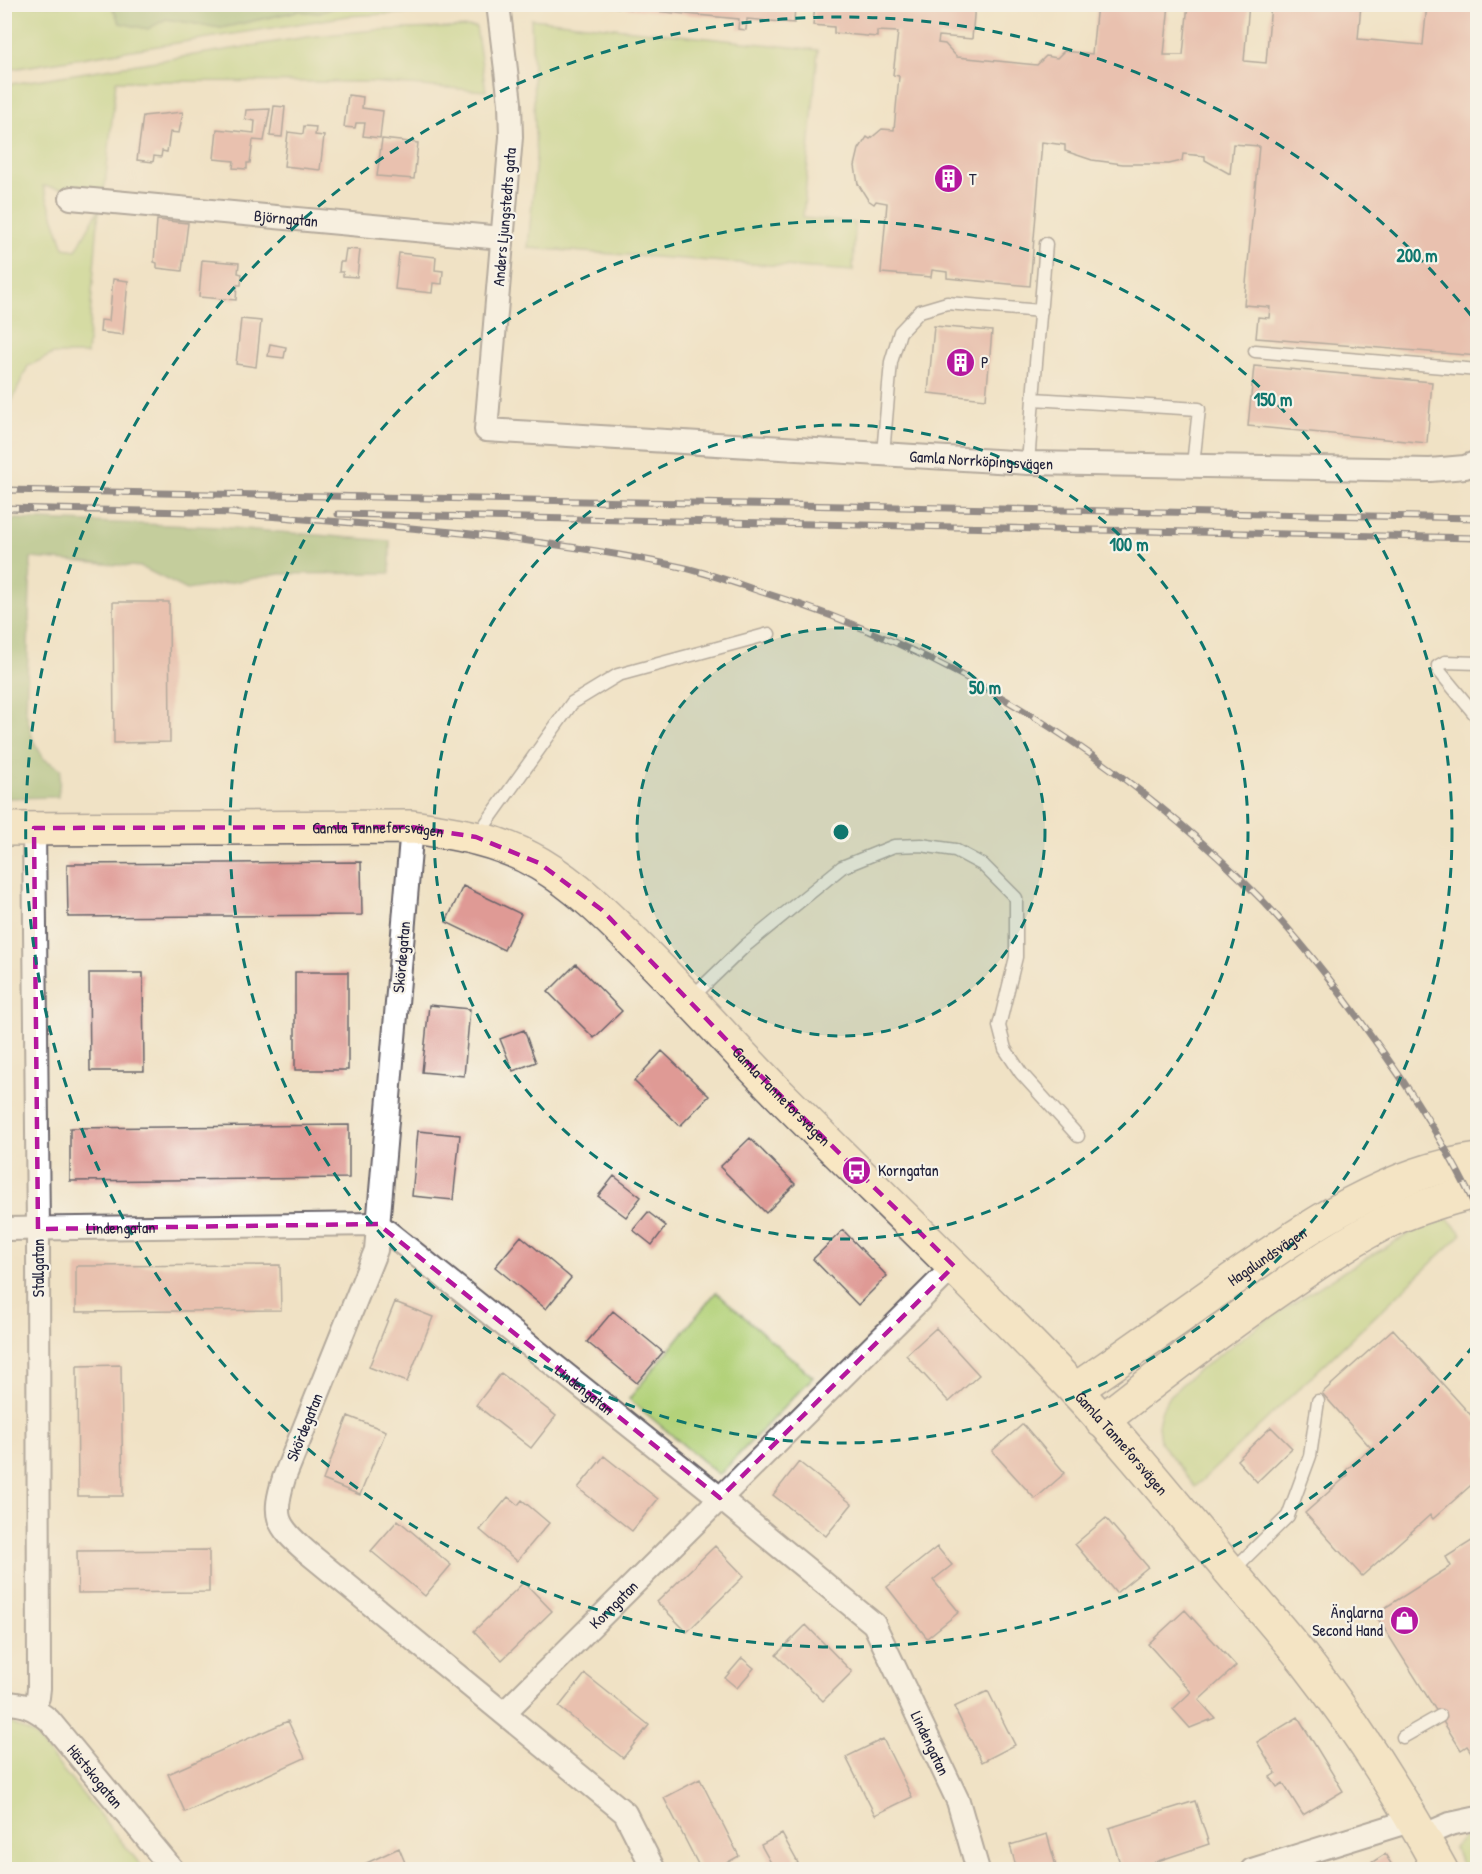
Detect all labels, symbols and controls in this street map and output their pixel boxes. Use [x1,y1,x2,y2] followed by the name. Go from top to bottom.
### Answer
[487,147,521,287] street label: Anders Ljungstedts gata
[932,163,964,195] building icon: T
[969,168,977,190] place label: T
[253,204,319,232] street label: Björngatan
[1397,243,1437,268] text: 200 m
[944,346,976,378] building icon: P
[981,351,989,373] place label: P
[1254,387,1292,412] text: 150 m
[909,445,1053,474] street label: Gamla Norrköpingsvägen
[1109,532,1149,557] text: 100 m
[969,675,1001,700] text: 50 m
[312,816,445,842] street label: Gamla Tanneforsvägen
[831,822,851,842] centre of rings
[387,920,415,994] street label: Skördegatan
[728,1041,836,1151] street label: Gamla Tanneforsvägen
[841,1154,873,1186] bus stop icon: Korngatan
[878,1159,939,1181] place label: Korngatan
[86,1216,156,1239] street label: Lindengatan
[1223,1222,1311,1291] street label: Hagalundsvägen
[27,1239,49,1297] street label: Stallgatan
[551,1359,619,1420] street label: Lindengatan
[1070,1386,1173,1500] street label: Gamla Tanneforsvägen
[280,1390,328,1464] street label: Skördegatan
[584,1575,643,1634] street label: Korngatan
[1312,1601,1383,1641] place label: Änglarna Second Hand
[1388,1605,1420,1637] shop icon: Änglarna Second Hand
[906,1707,955,1779] street label: Lindengatan
[62,1739,128,1813] street label: Hästskogatan

